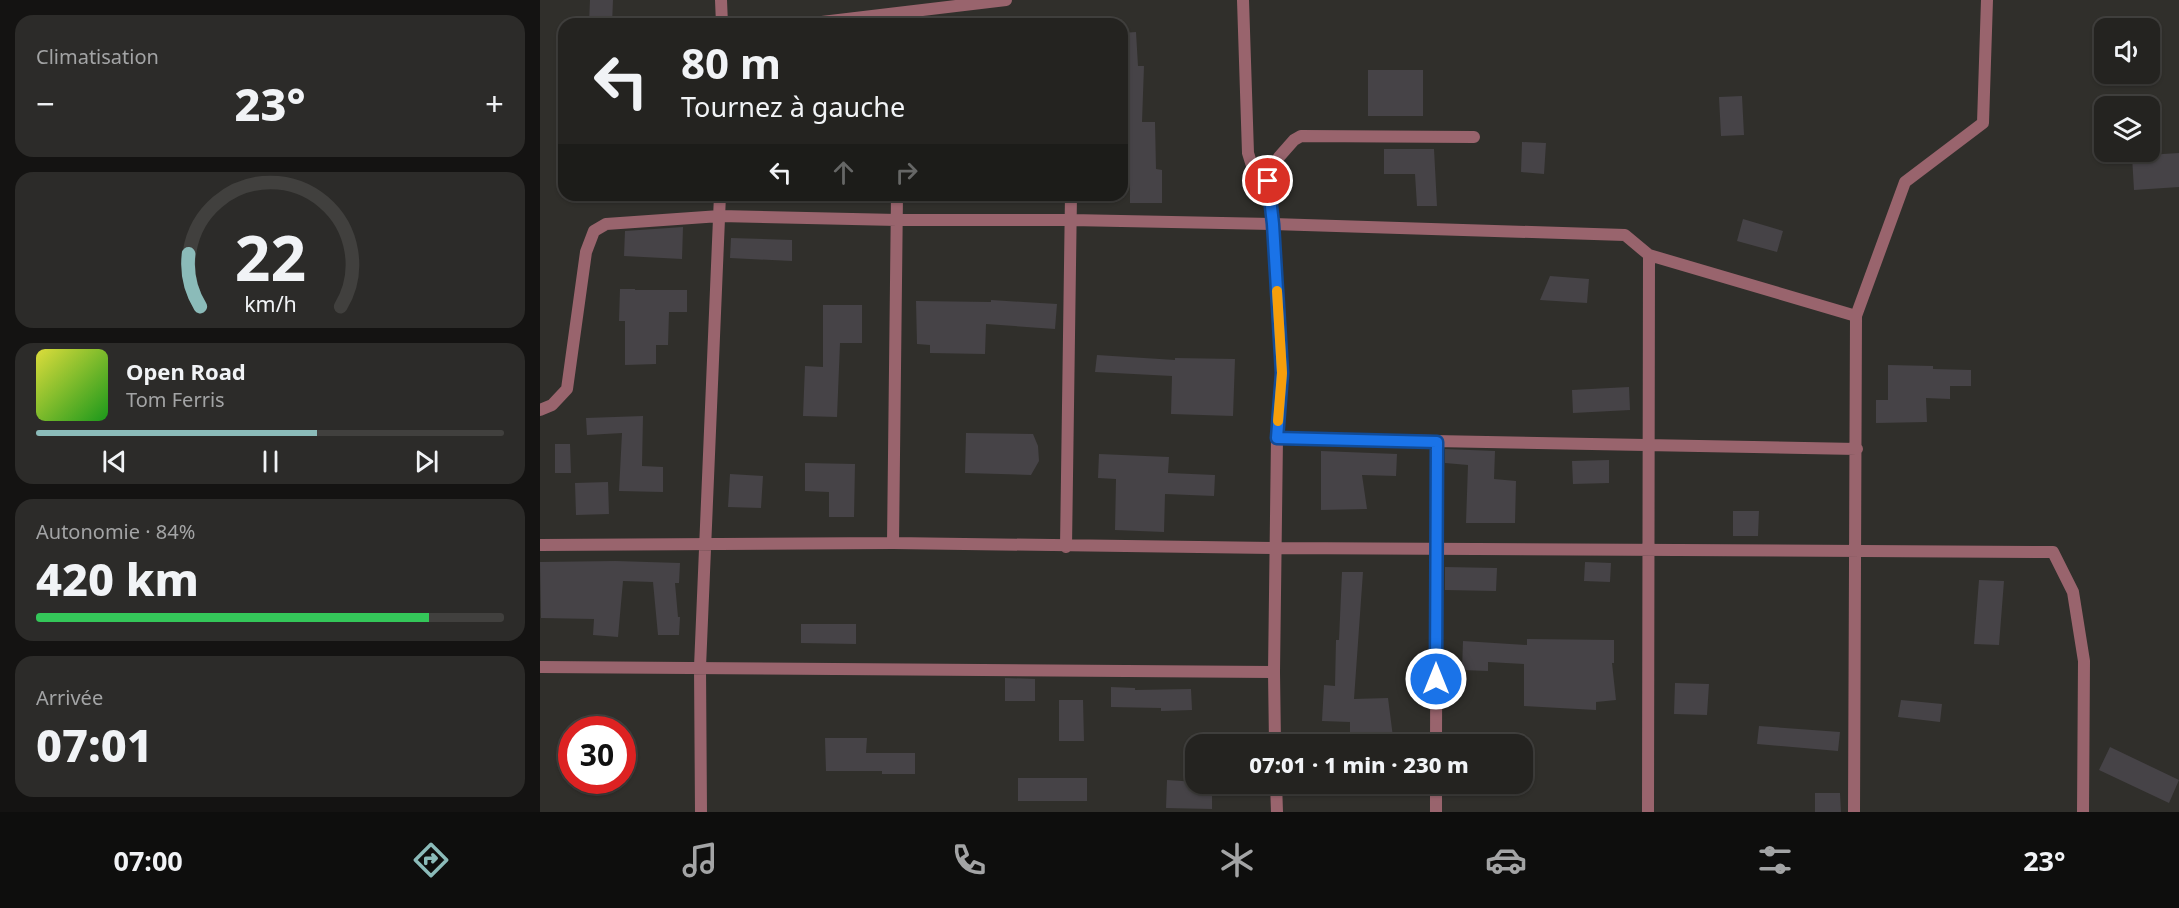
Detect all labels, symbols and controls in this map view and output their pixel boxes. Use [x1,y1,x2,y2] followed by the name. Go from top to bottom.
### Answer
[2094,18,2160,162] map controls
[2094,18,2160,84] button: sound
[681,34,781,91] text: 80 m
[582,42,660,120] icon: left
[36,43,159,70] text: Climatisation
[234,73,306,134] text: 23°
[36,81,55,126] text: −
[485,81,504,126] text: +
[681,88,905,125] text: Tournez à gauche
[2094,96,2160,162] button: layers
[1242,155,1293,206] pin
[764,156,797,189] icon: left
[827,156,860,189] icon: ahead
[890,156,923,189] icon: right
[1251,164,1284,197] icon: arrive
[234,214,306,299] text: 22
[244,289,296,318] text: km/h
[126,356,246,386] text: Open Road
[126,386,225,413] text: Tom Ferris
[98,445,131,478] icon: previous
[254,445,287,478] icon: pause
[410,445,443,478] icon: next
[36,518,195,545] text: Autonomie · 84%
[36,548,199,609] text: 420 km
[1404,647,1468,711] position arrow
[36,684,103,711] text: Arrivée
[36,714,153,775] text: 07:01
[558,716,636,794] speed limit sign: 30
[1249,749,1469,779] text: 07:01 · 1 min · 230 m
[410,839,452,881] icon: directions
[679,839,721,881] icon: music
[948,839,990,881] icon: phone
[1216,839,1258,881] icon: climate
[1485,839,1527,881] icon: car
[1754,839,1796,881] icon: filters
[113,842,183,879] text: 07:00
[2023,842,2066,879] text: 23°

